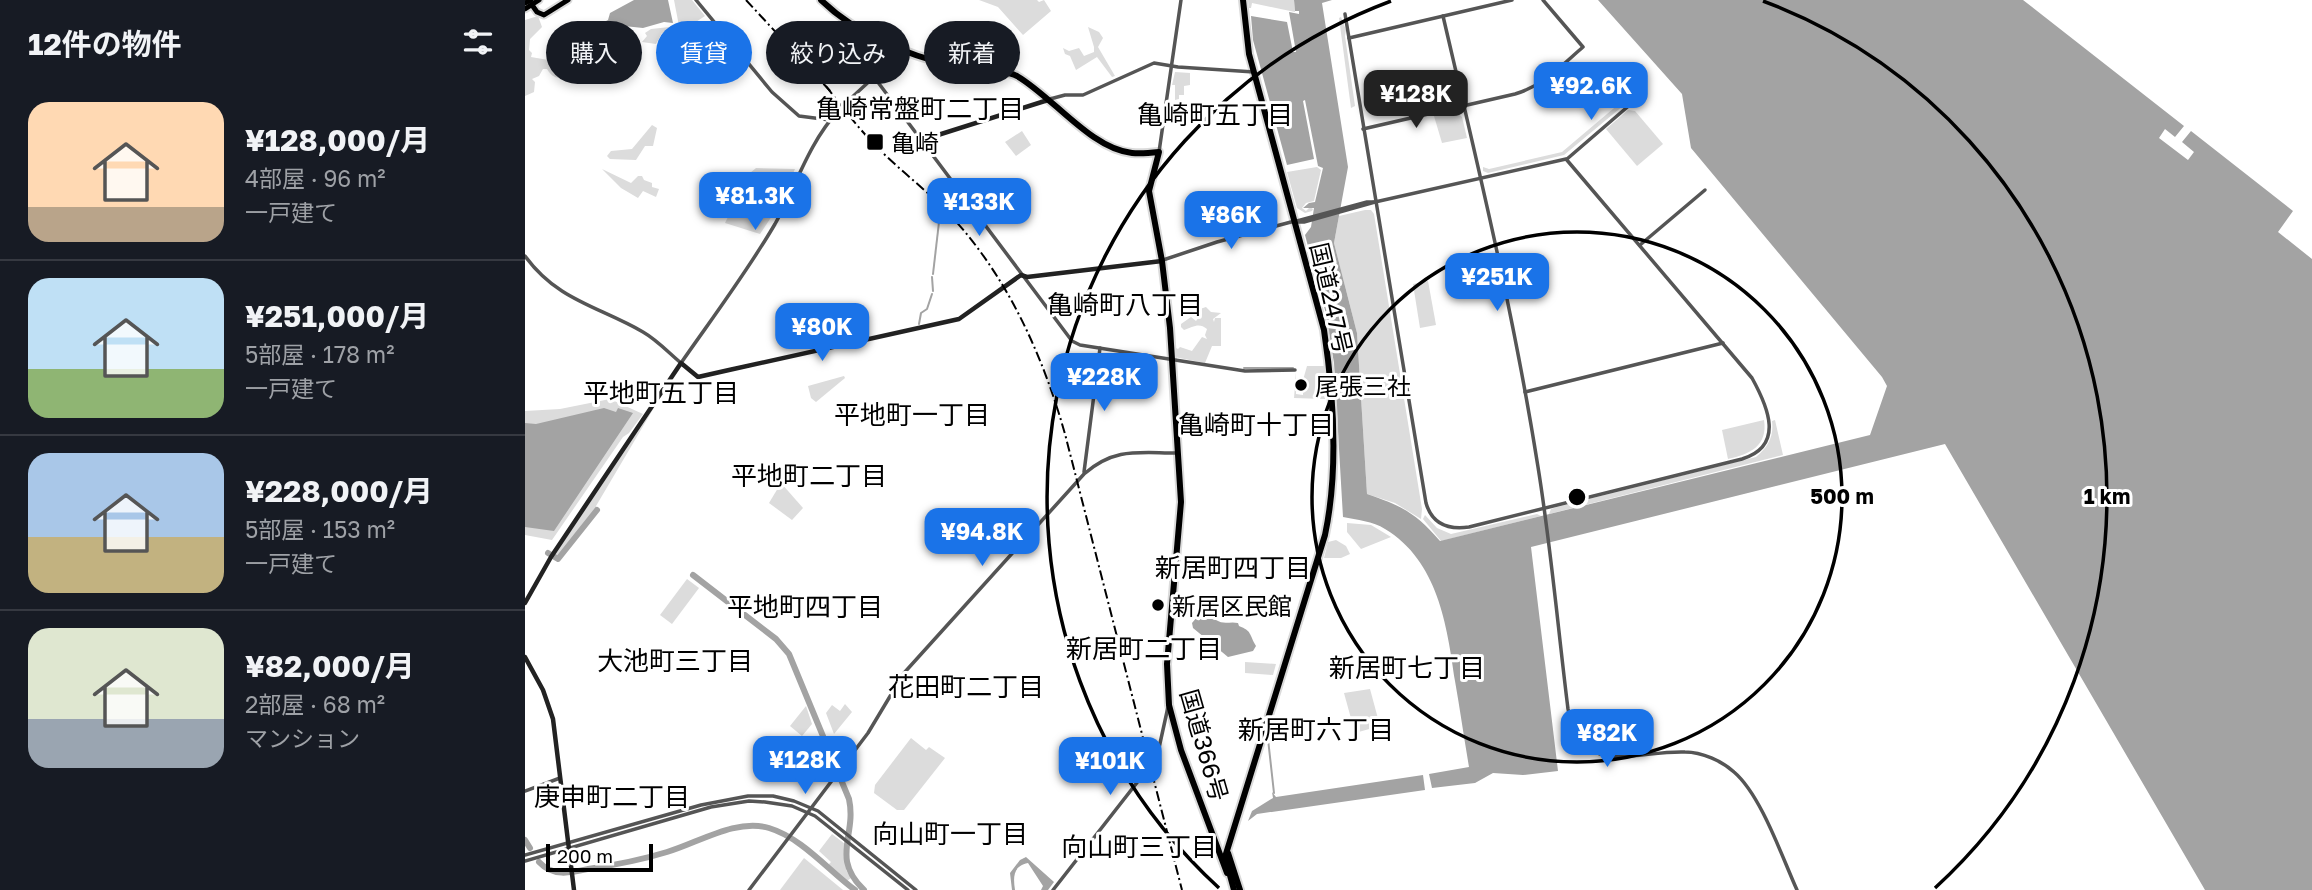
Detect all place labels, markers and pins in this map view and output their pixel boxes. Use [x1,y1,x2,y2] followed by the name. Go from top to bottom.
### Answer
[1534,62,1648,122] pin: ¥92.6K
[1367,71,1465,130] pin: ¥128K
[891,128,939,157] place label: 亀崎
[865,132,885,152] marker: 亀崎
[698,173,812,232] pin: ¥81.3K
[930,178,1028,238] pin: ¥133K
[1190,191,1272,251] pin: ¥86K
[1448,254,1546,313] pin: ¥251K
[781,304,863,363] pin: ¥80K
[1055,354,1153,413] pin: ¥228K
[1315,371,1411,400] place label: 尾張三社
[1293,377,1309,393] marker: 尾張三社
[1565,485,1589,509] centre of rings
[925,508,1039,568] pin: ¥94.8K
[1172,591,1292,620] place label: 新居区民館
[1150,597,1166,613] marker: 新居区民館
[1566,710,1648,769] pin: ¥82K
[756,736,854,796] pin: ¥128K
[1061,738,1159,797] pin: ¥101K

